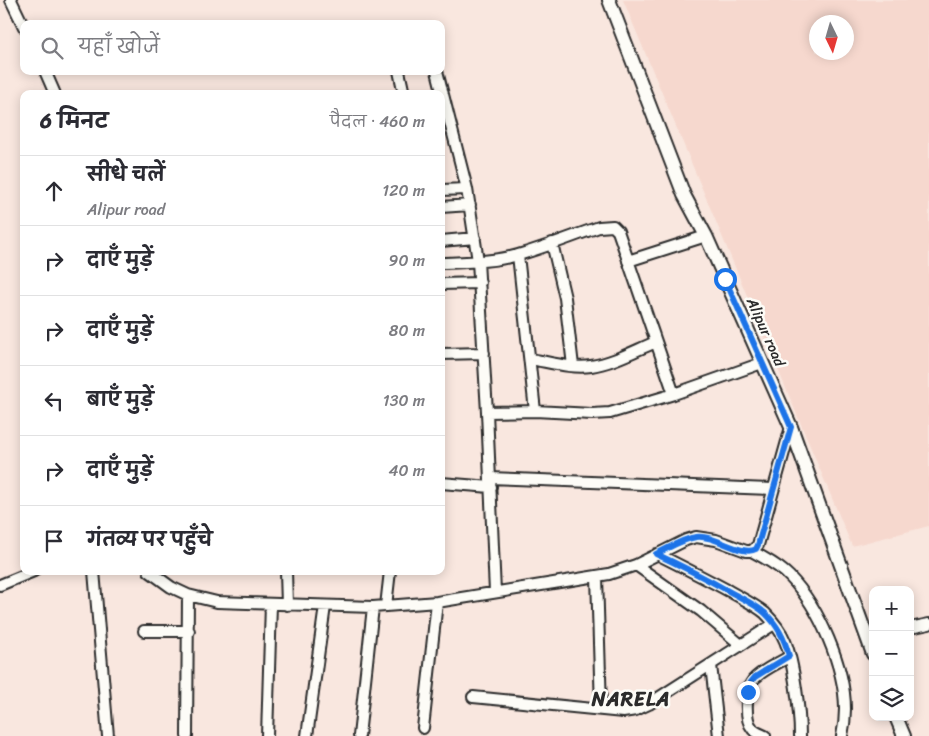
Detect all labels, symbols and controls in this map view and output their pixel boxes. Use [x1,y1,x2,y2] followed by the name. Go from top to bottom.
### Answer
[809,15,854,60] north arrow
[20,20,445,75] search box
[78,30,160,63] text: यहाँ खोजें
[38,34,66,62] icon: search
[40,102,108,140] text: 6 मिनट
[330,107,425,136] text: पैदल · 460 m
[87,158,165,191] text: सीधे चलें
[382,176,425,205] text: 120 m
[40,177,68,205] icon: ahead
[87,195,165,224] text: Alipur road
[87,243,153,276] text: दाएँ मुड़ें
[389,246,425,275] text: 90 m
[40,247,68,275] icon: right
[714,268,737,291] route start
[739,292,793,372] street label: Alipur road
[87,313,153,346] text: दाएँ मुड़ें
[389,316,425,345] text: 80 m
[40,317,68,345] icon: right
[87,383,154,416] text: बाएँ मुड़ें
[383,386,425,415] text: 130 m
[40,387,68,415] icon: left
[87,453,153,486] text: दाएँ मुड़ें
[388,456,425,485] text: 40 m
[40,457,68,485] icon: right
[87,523,212,556] text: गंतव्य पर पहुँचे
[40,527,68,555] icon: arrive
[869,586,914,721] map controls
[869,586,914,631] button: +
[869,631,914,676] button: −
[869,676,914,721] button: layers
[737,681,760,704] route end
[591,682,670,717] district label: NARELA

